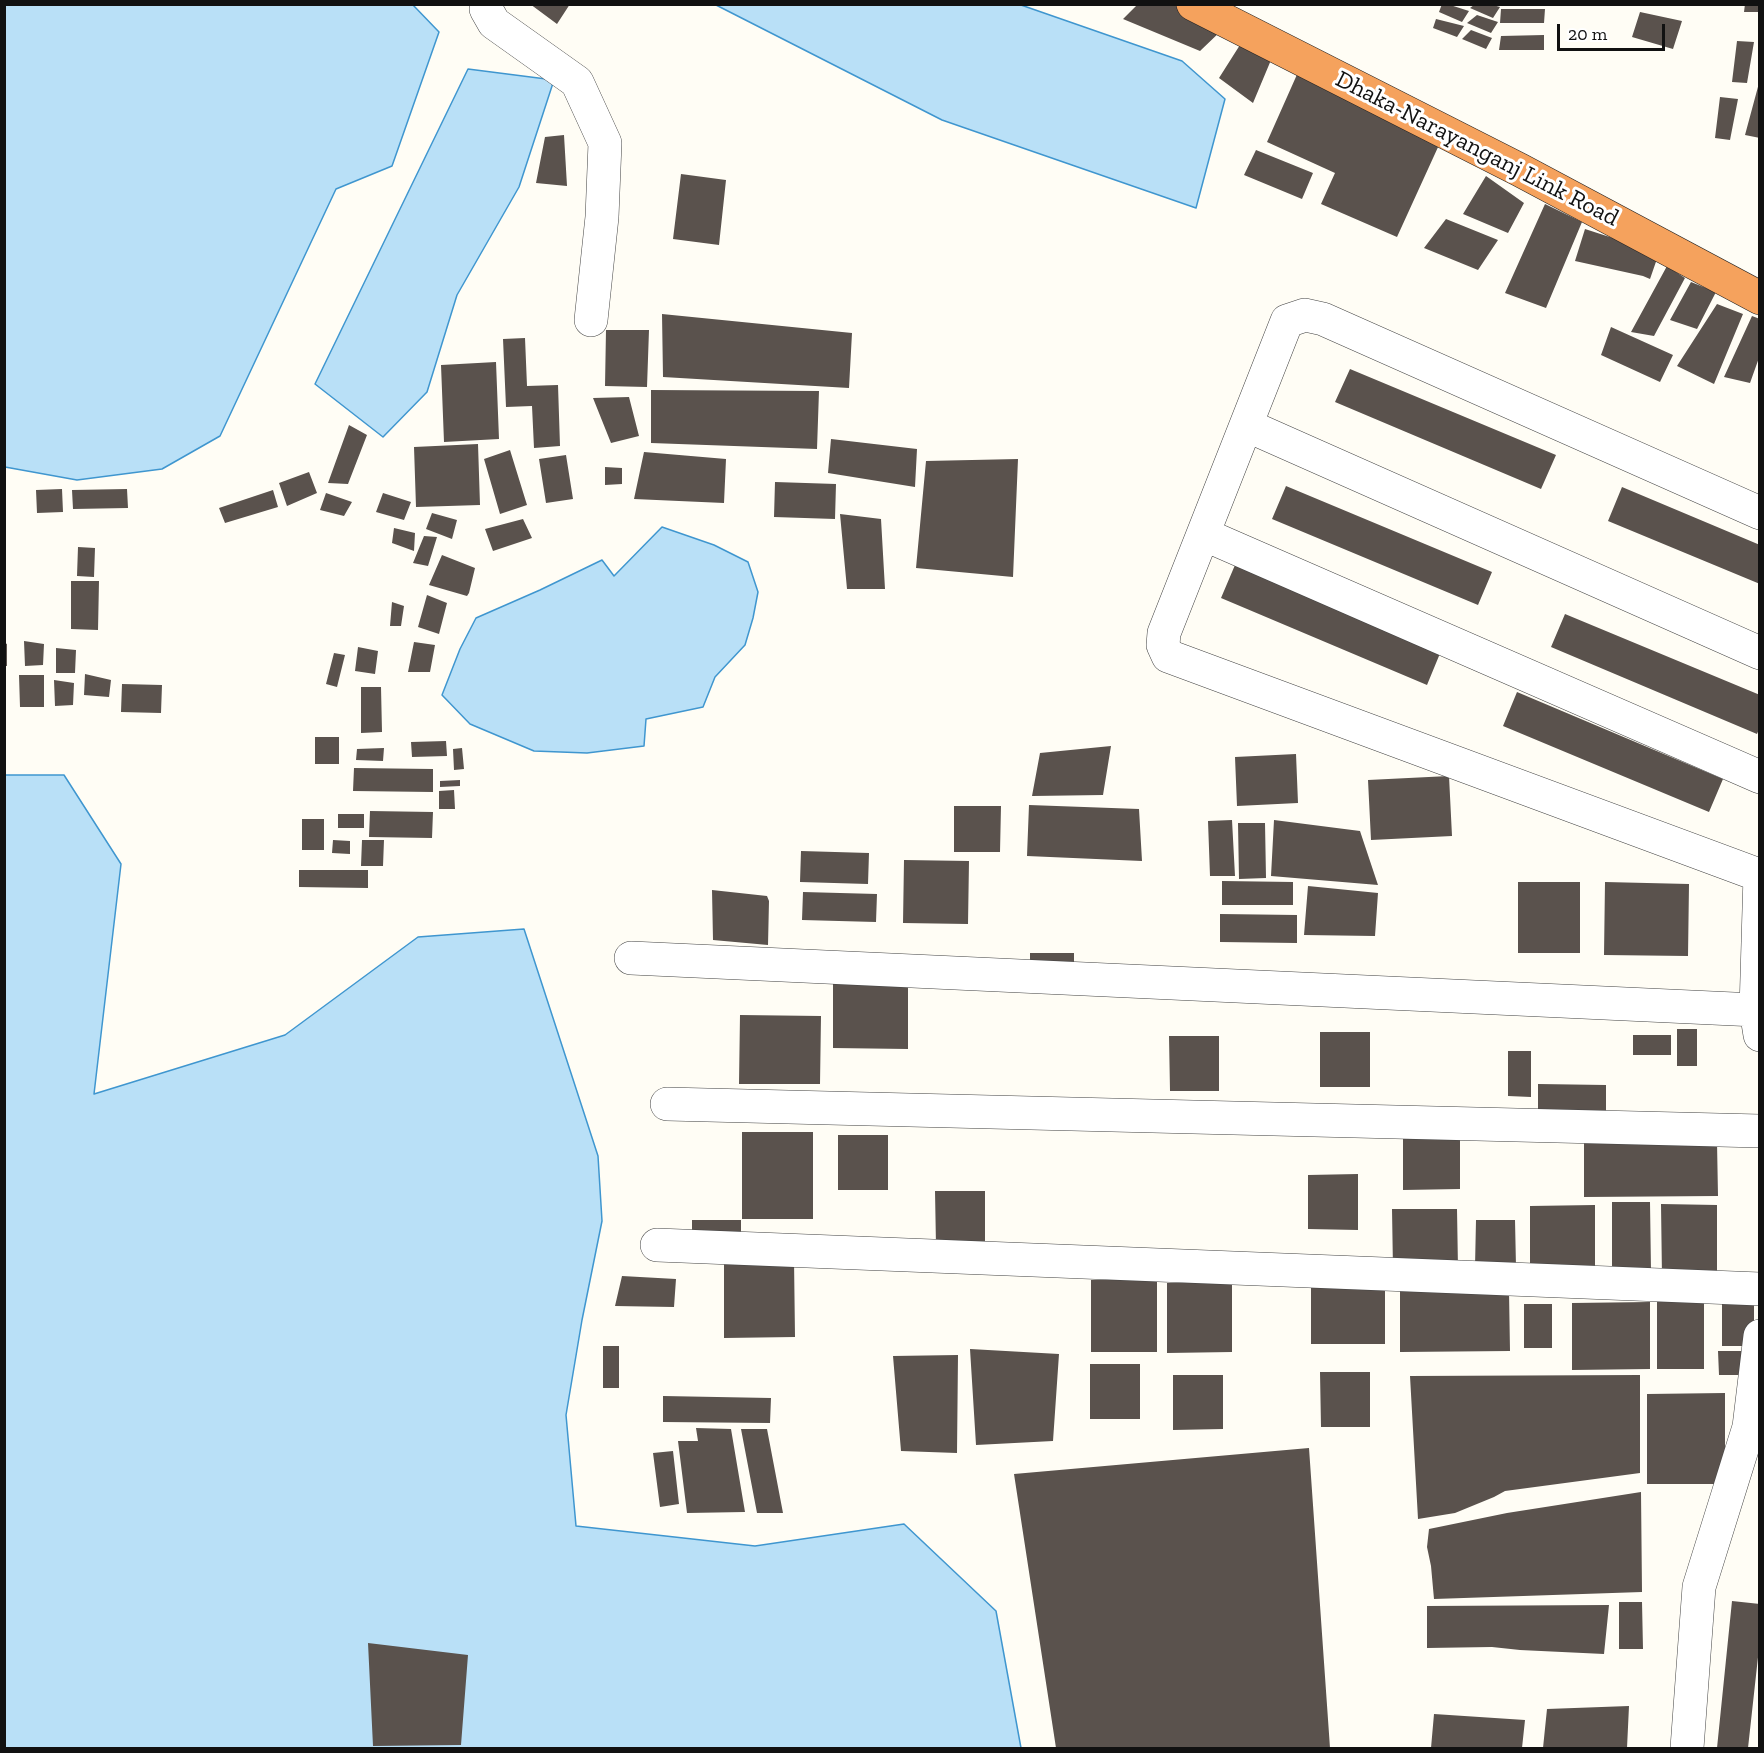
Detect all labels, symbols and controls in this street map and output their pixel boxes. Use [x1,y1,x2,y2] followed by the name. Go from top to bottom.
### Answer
[1560,12,1668,50] scale bar
[1568,23,1607,45] text: 20 m
[1331,65,1623,233] street label: Dhaka-Narayanganj Link Road

